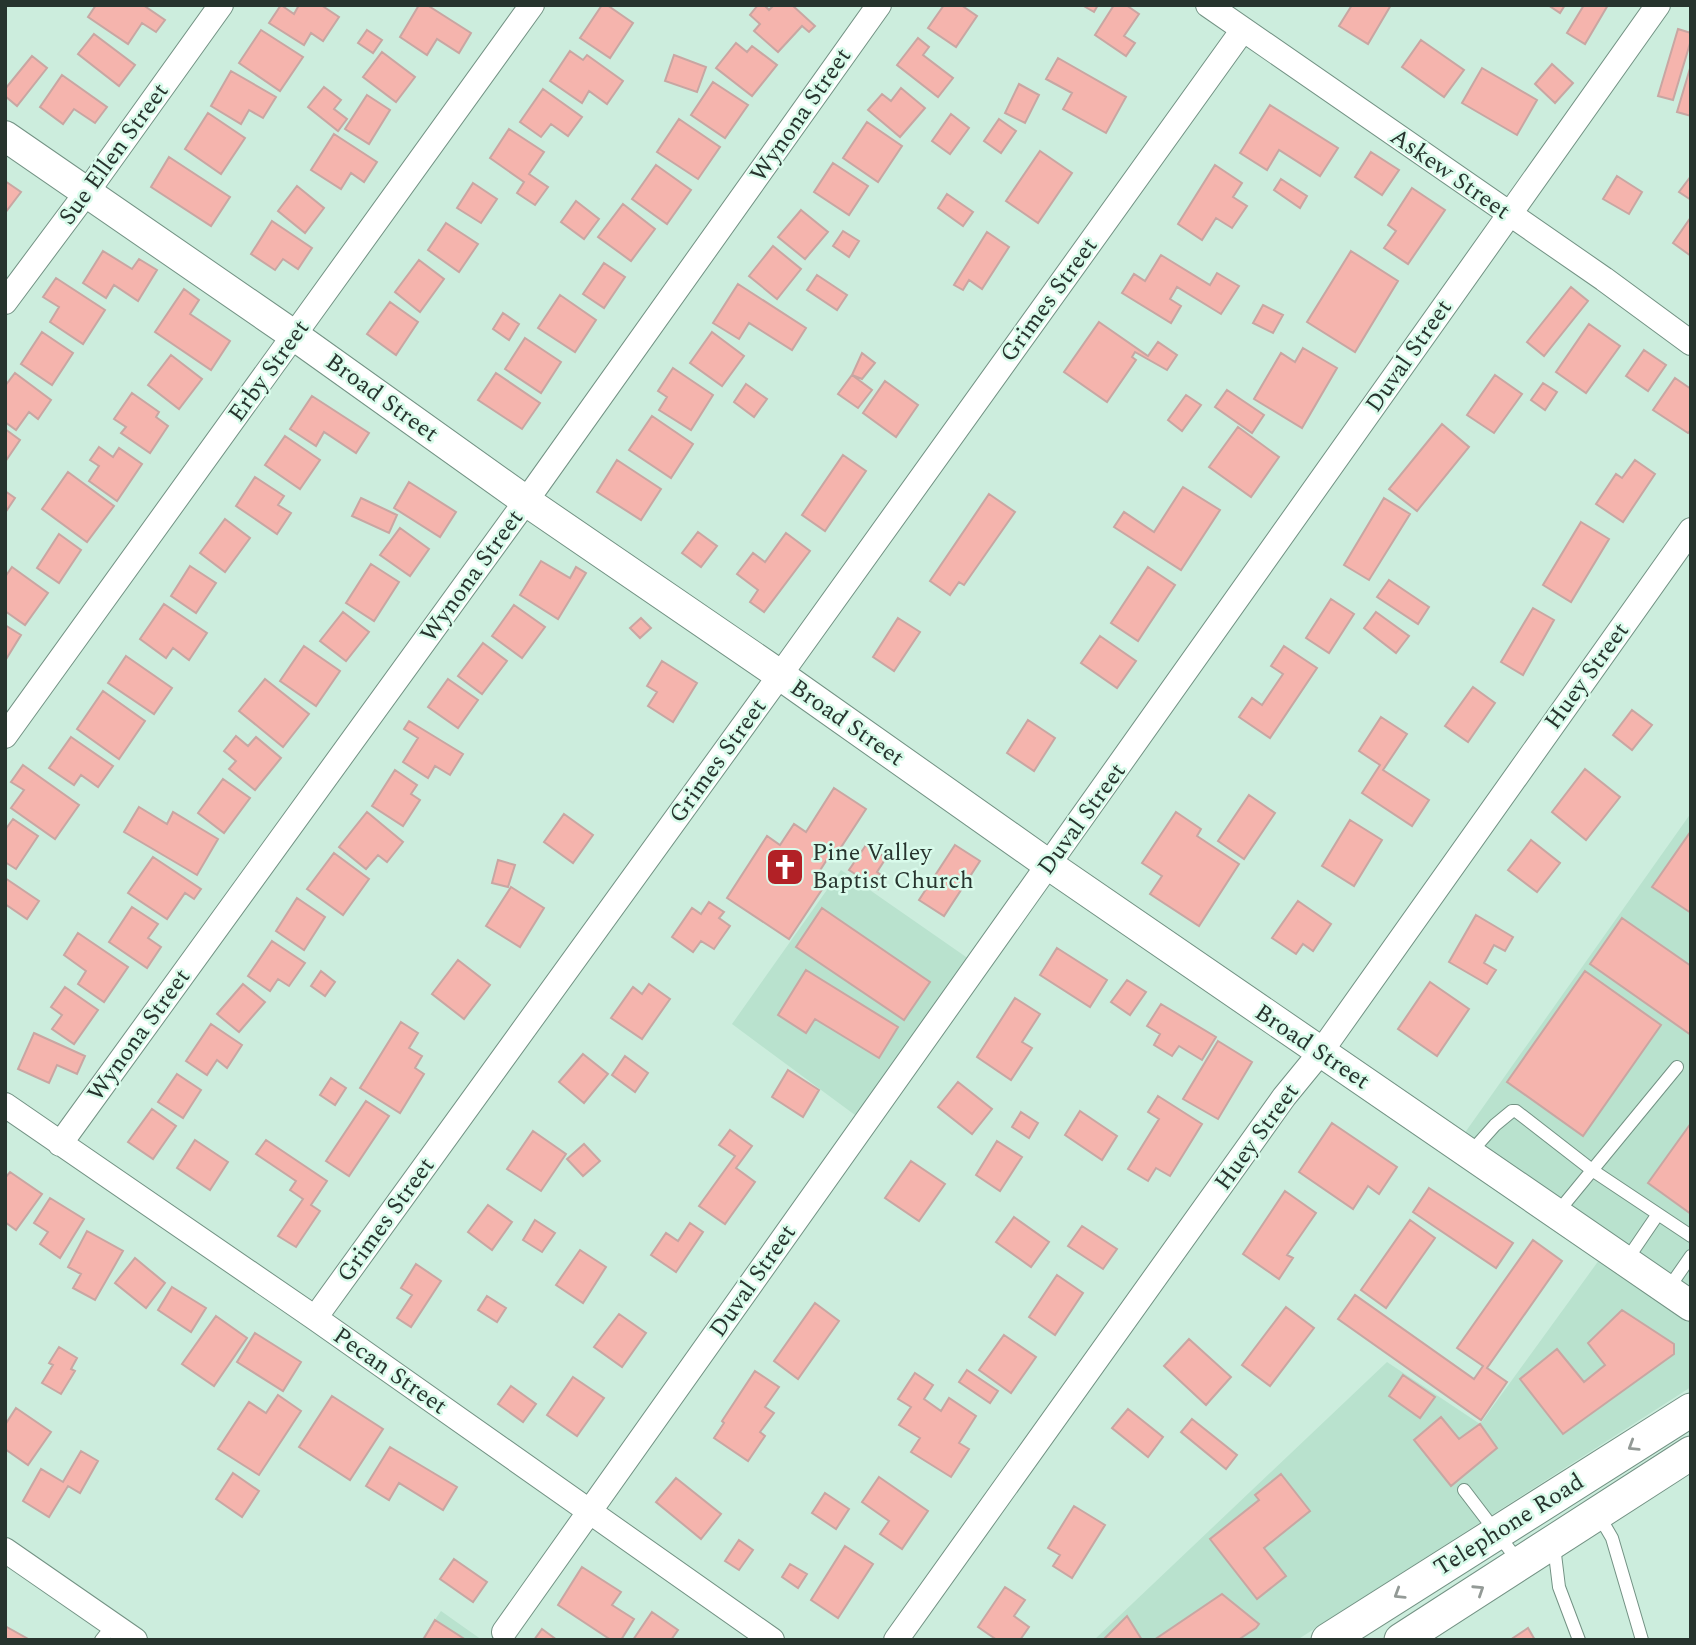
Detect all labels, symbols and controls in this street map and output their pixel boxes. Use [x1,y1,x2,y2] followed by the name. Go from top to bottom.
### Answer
[741,41,861,189] street label: Wynona Street
[50,75,178,233] street label: Sue Ellen Street
[1382,119,1518,229] street label: Askew Street
[991,230,1107,370] street label: Grimes Street
[1357,292,1461,420] street label: Duval Street
[219,312,319,430] street label: Erby Street
[318,344,446,452] street label: Broad Street
[411,502,533,650] street label: Wynona Street
[1536,615,1638,737] street label: Huey Street
[782,670,912,776] street label: Broad Street
[660,691,776,831] street label: Grimes Street
[1029,755,1135,883] street label: Duval Street
[812,835,974,899] place label: Pine Valley Baptist Church
[764,846,806,888] church icon: Pine Valley Baptist Church
[78,961,200,1109] street label: Wynona Street
[1247,995,1377,1099] street label: Broad Street
[1206,1076,1308,1198] street label: Huey Street
[328,1150,444,1290] street label: Grimes Street
[701,1217,805,1345] street label: Duval Street
[325,1318,455,1424] street label: Pecan Street
[1628,1438,1641,1451] one-way arrow
[1427,1464,1591,1586] street label: Telephone Road
[1471,1585,1484,1598] one-way arrow
[1394,1586,1407,1599] one-way arrow

